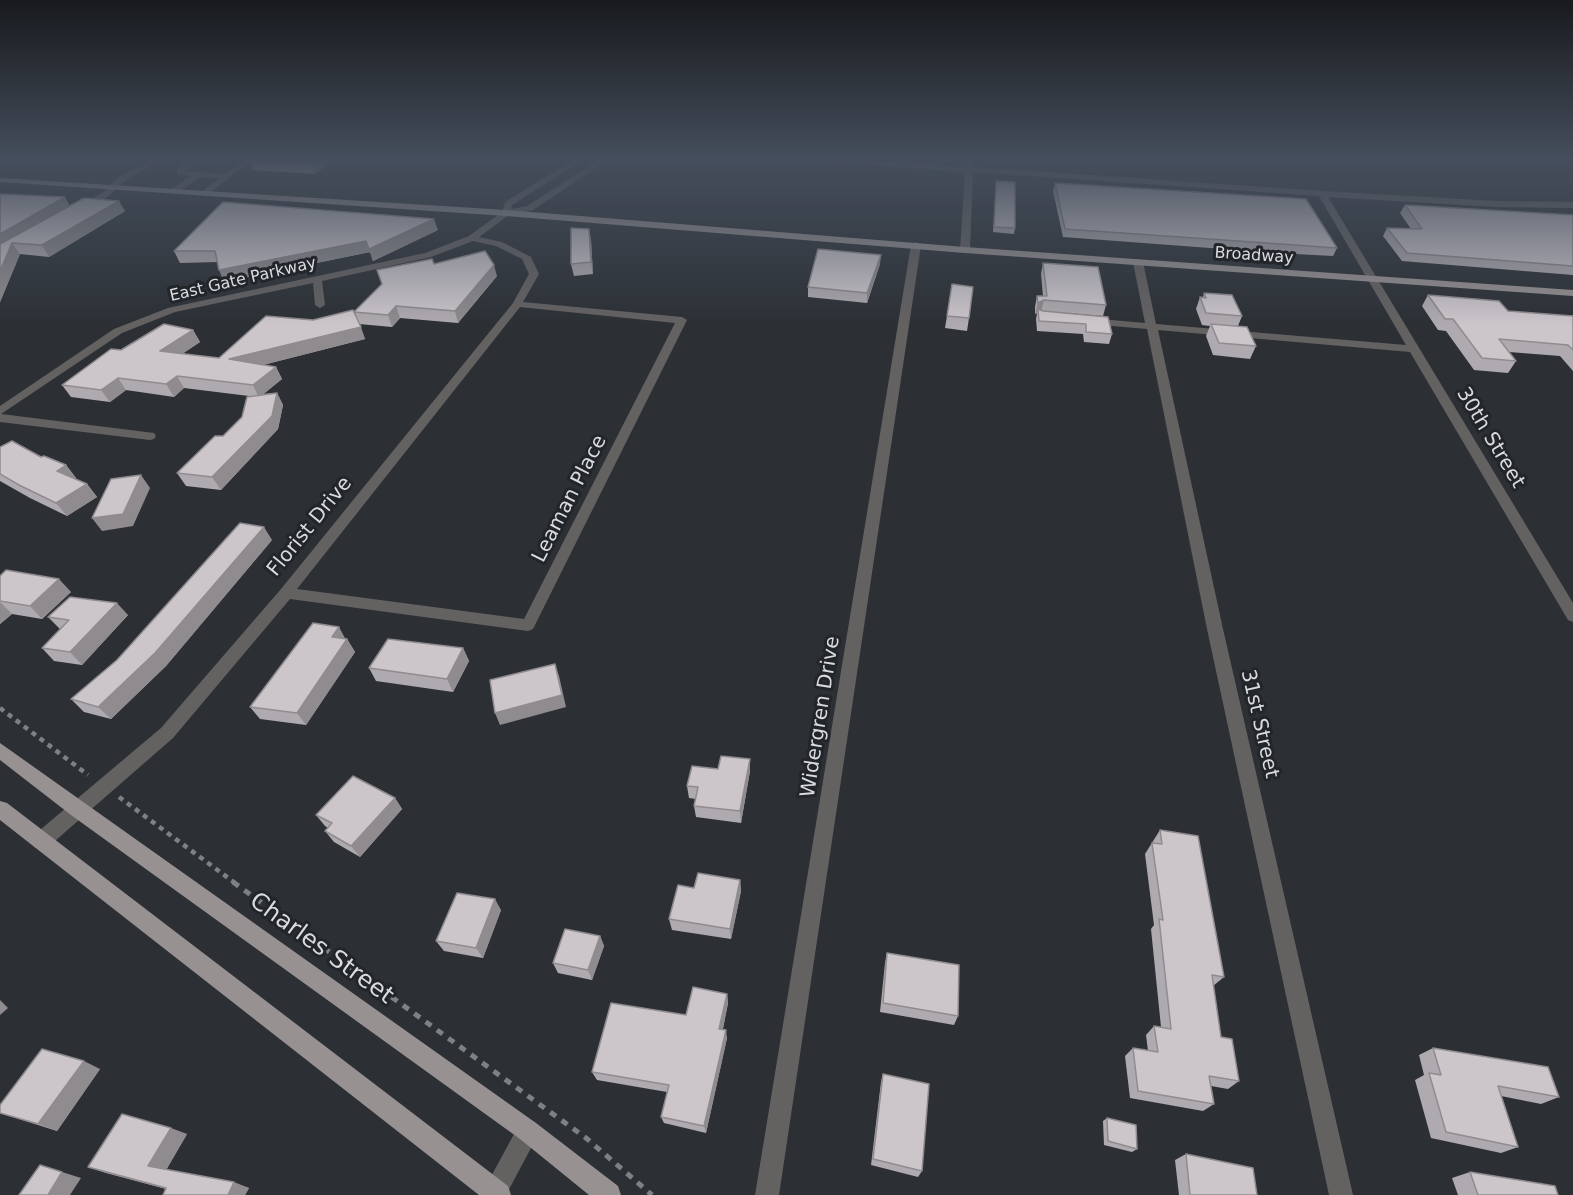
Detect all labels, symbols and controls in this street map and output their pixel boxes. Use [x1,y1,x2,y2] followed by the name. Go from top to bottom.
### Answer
[1214,244,1294,268] street label: Broadway
[168,254,318,306] street label: East Gate Parkway
[1451,383,1529,493] street label: 30th Street
[528,431,612,567] street label: Leaman Place
[263,472,357,582] street label: Florist Drive
[796,635,846,799] street label: Widergren Drive
[1235,667,1283,781] street label: 31st Street
[243,887,399,1011] street label: Charles Street

